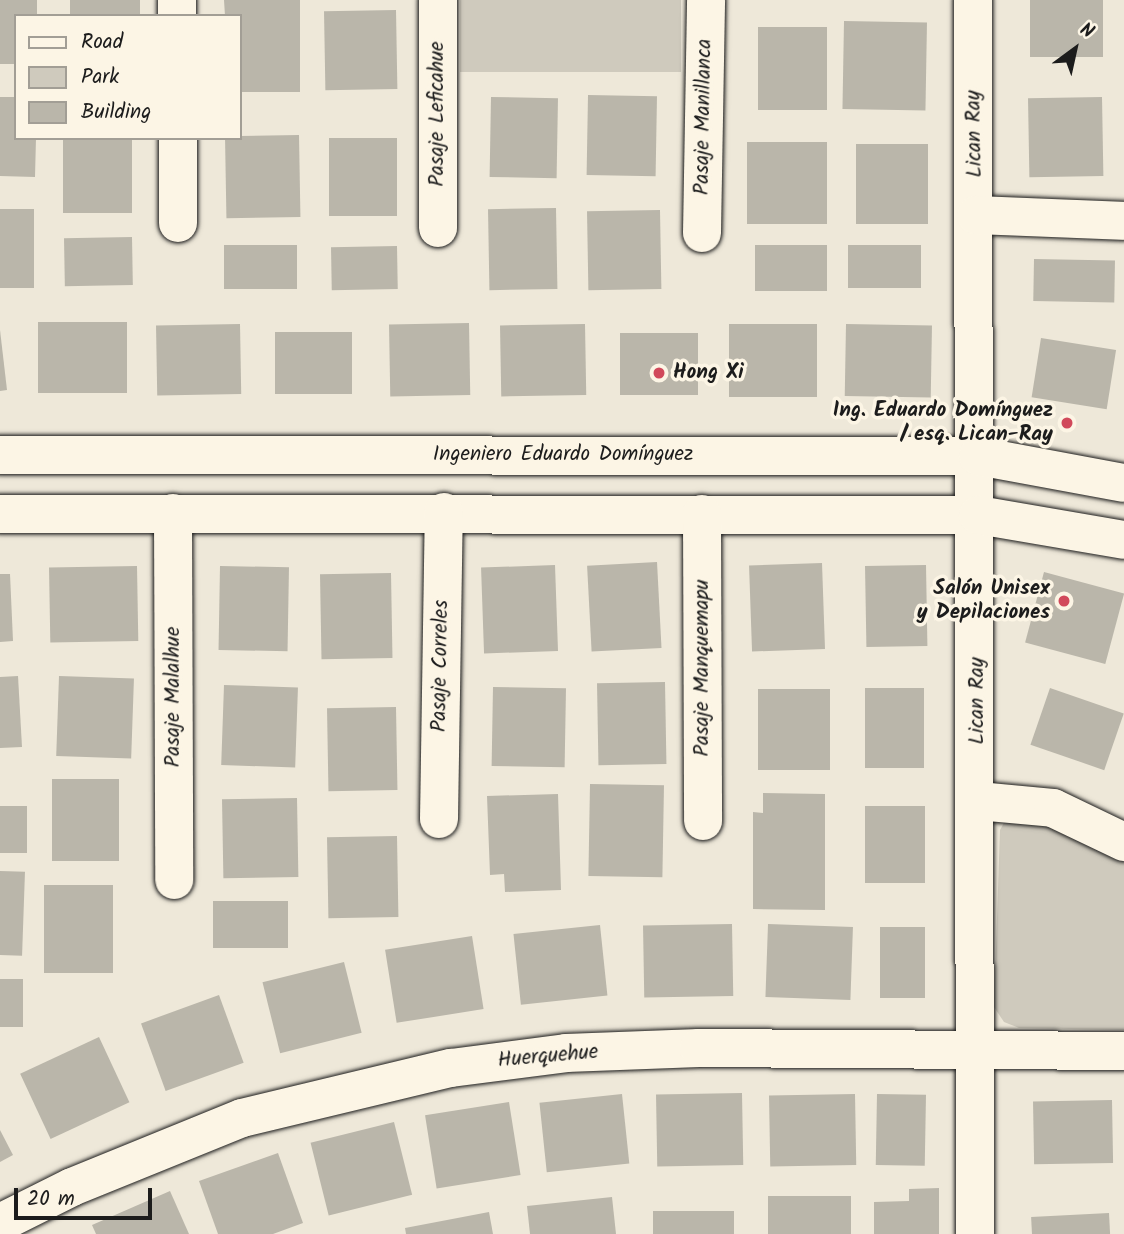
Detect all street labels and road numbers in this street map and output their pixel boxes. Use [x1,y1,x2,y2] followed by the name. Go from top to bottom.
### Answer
[690,39,718,195] street label: Pasaje Manillanca
[425,41,451,187] street label: Pasaje Leficahue
[962,90,988,178] street label: Lican Ray
[433,442,693,468] street label: Ingeniero Eduardo Domínguez
[690,579,716,757] street label: Pasaje Manquemapu
[427,600,455,732] street label: Pasaje Correles
[161,627,187,767] street label: Pasaje Malalhue
[965,657,991,745] street label: Lican Ray
[497,1040,599,1074] street label: Huerquehue

